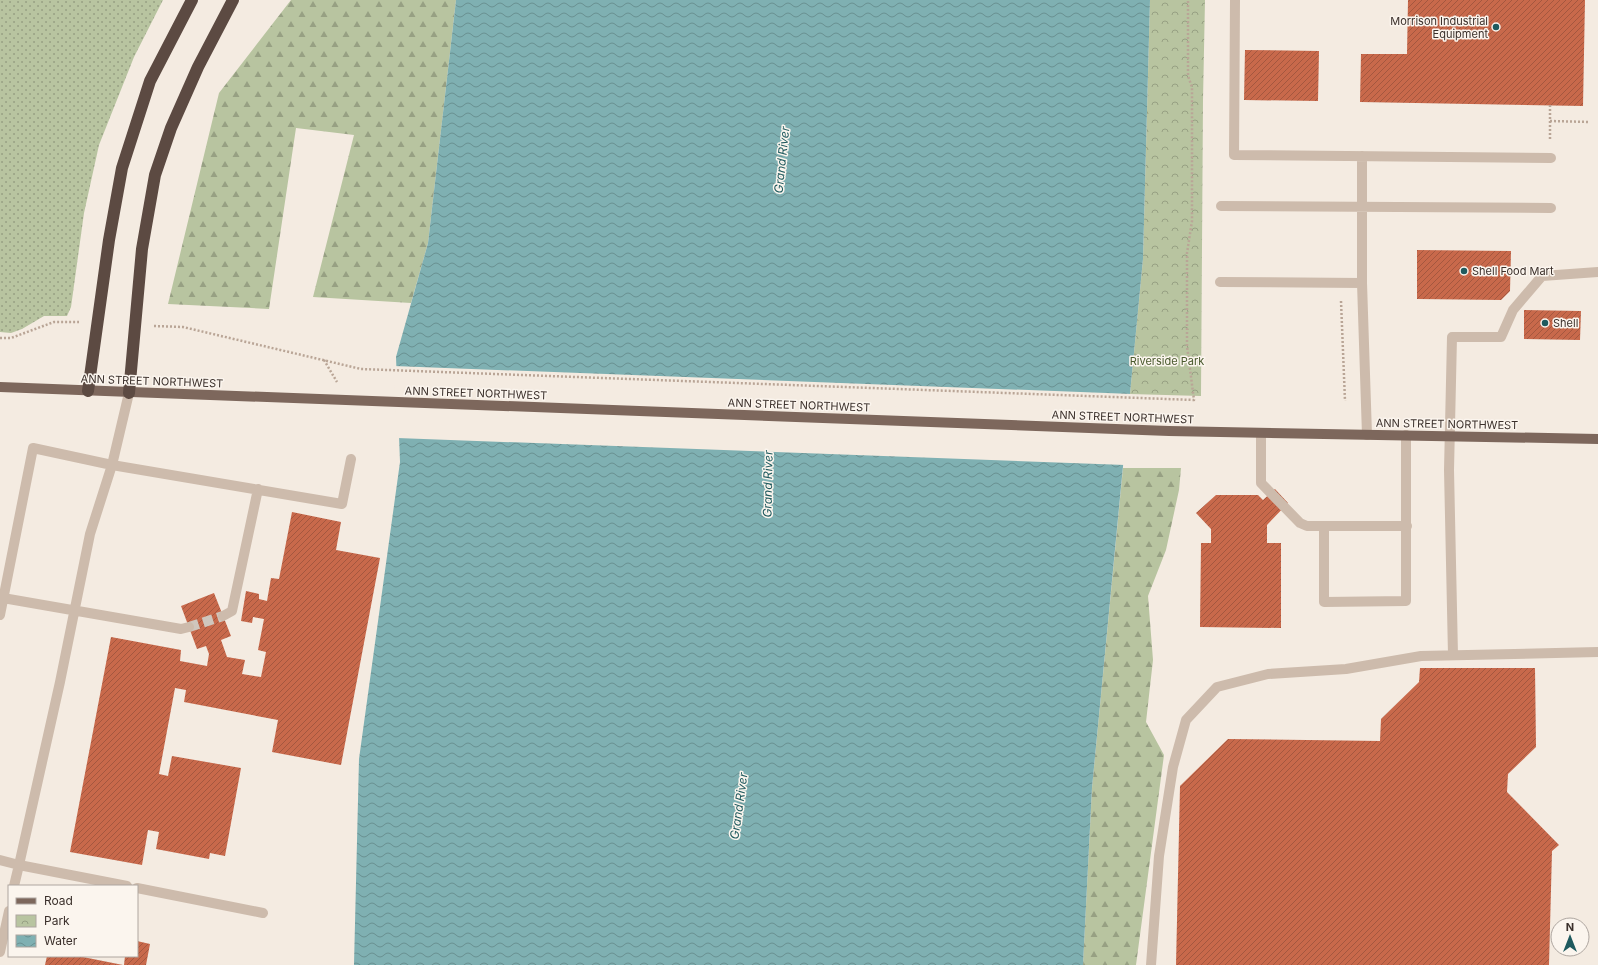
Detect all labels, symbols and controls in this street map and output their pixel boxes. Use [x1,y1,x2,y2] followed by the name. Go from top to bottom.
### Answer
[1390,14,1488,41] place label: Morrison Industrial Equipment
[1491,22,1501,32] marker: Morrison Industrial Equipment
[771,125,793,194] water label: Grand River
[1472,264,1554,278] place label: Shell Food Mart
[1459,266,1469,276] marker: Shell Food Mart
[1553,316,1578,330] place label: Shell
[1540,318,1550,328] marker: Shell
[1130,354,1204,368] park label: Riverside Park
[81,372,223,390] street label: ANN STREET NORTHWEST
[405,384,547,402] street label: ANN STREET NORTHWEST
[728,396,870,414] street label: ANN STREET NORTHWEST
[1052,408,1194,426] street label: ANN STREET NORTHWEST
[1376,416,1518,432] street label: ANN STREET NORTHWEST
[759,450,776,518] water label: Grand River
[726,771,751,840] water label: Grand River
[8,885,138,957] legend
[44,893,73,908] text: Road
[44,913,70,928] text: Park
[1550,917,1590,957] north arrow
[1566,920,1574,934] text: N
[44,933,78,948] text: Water

